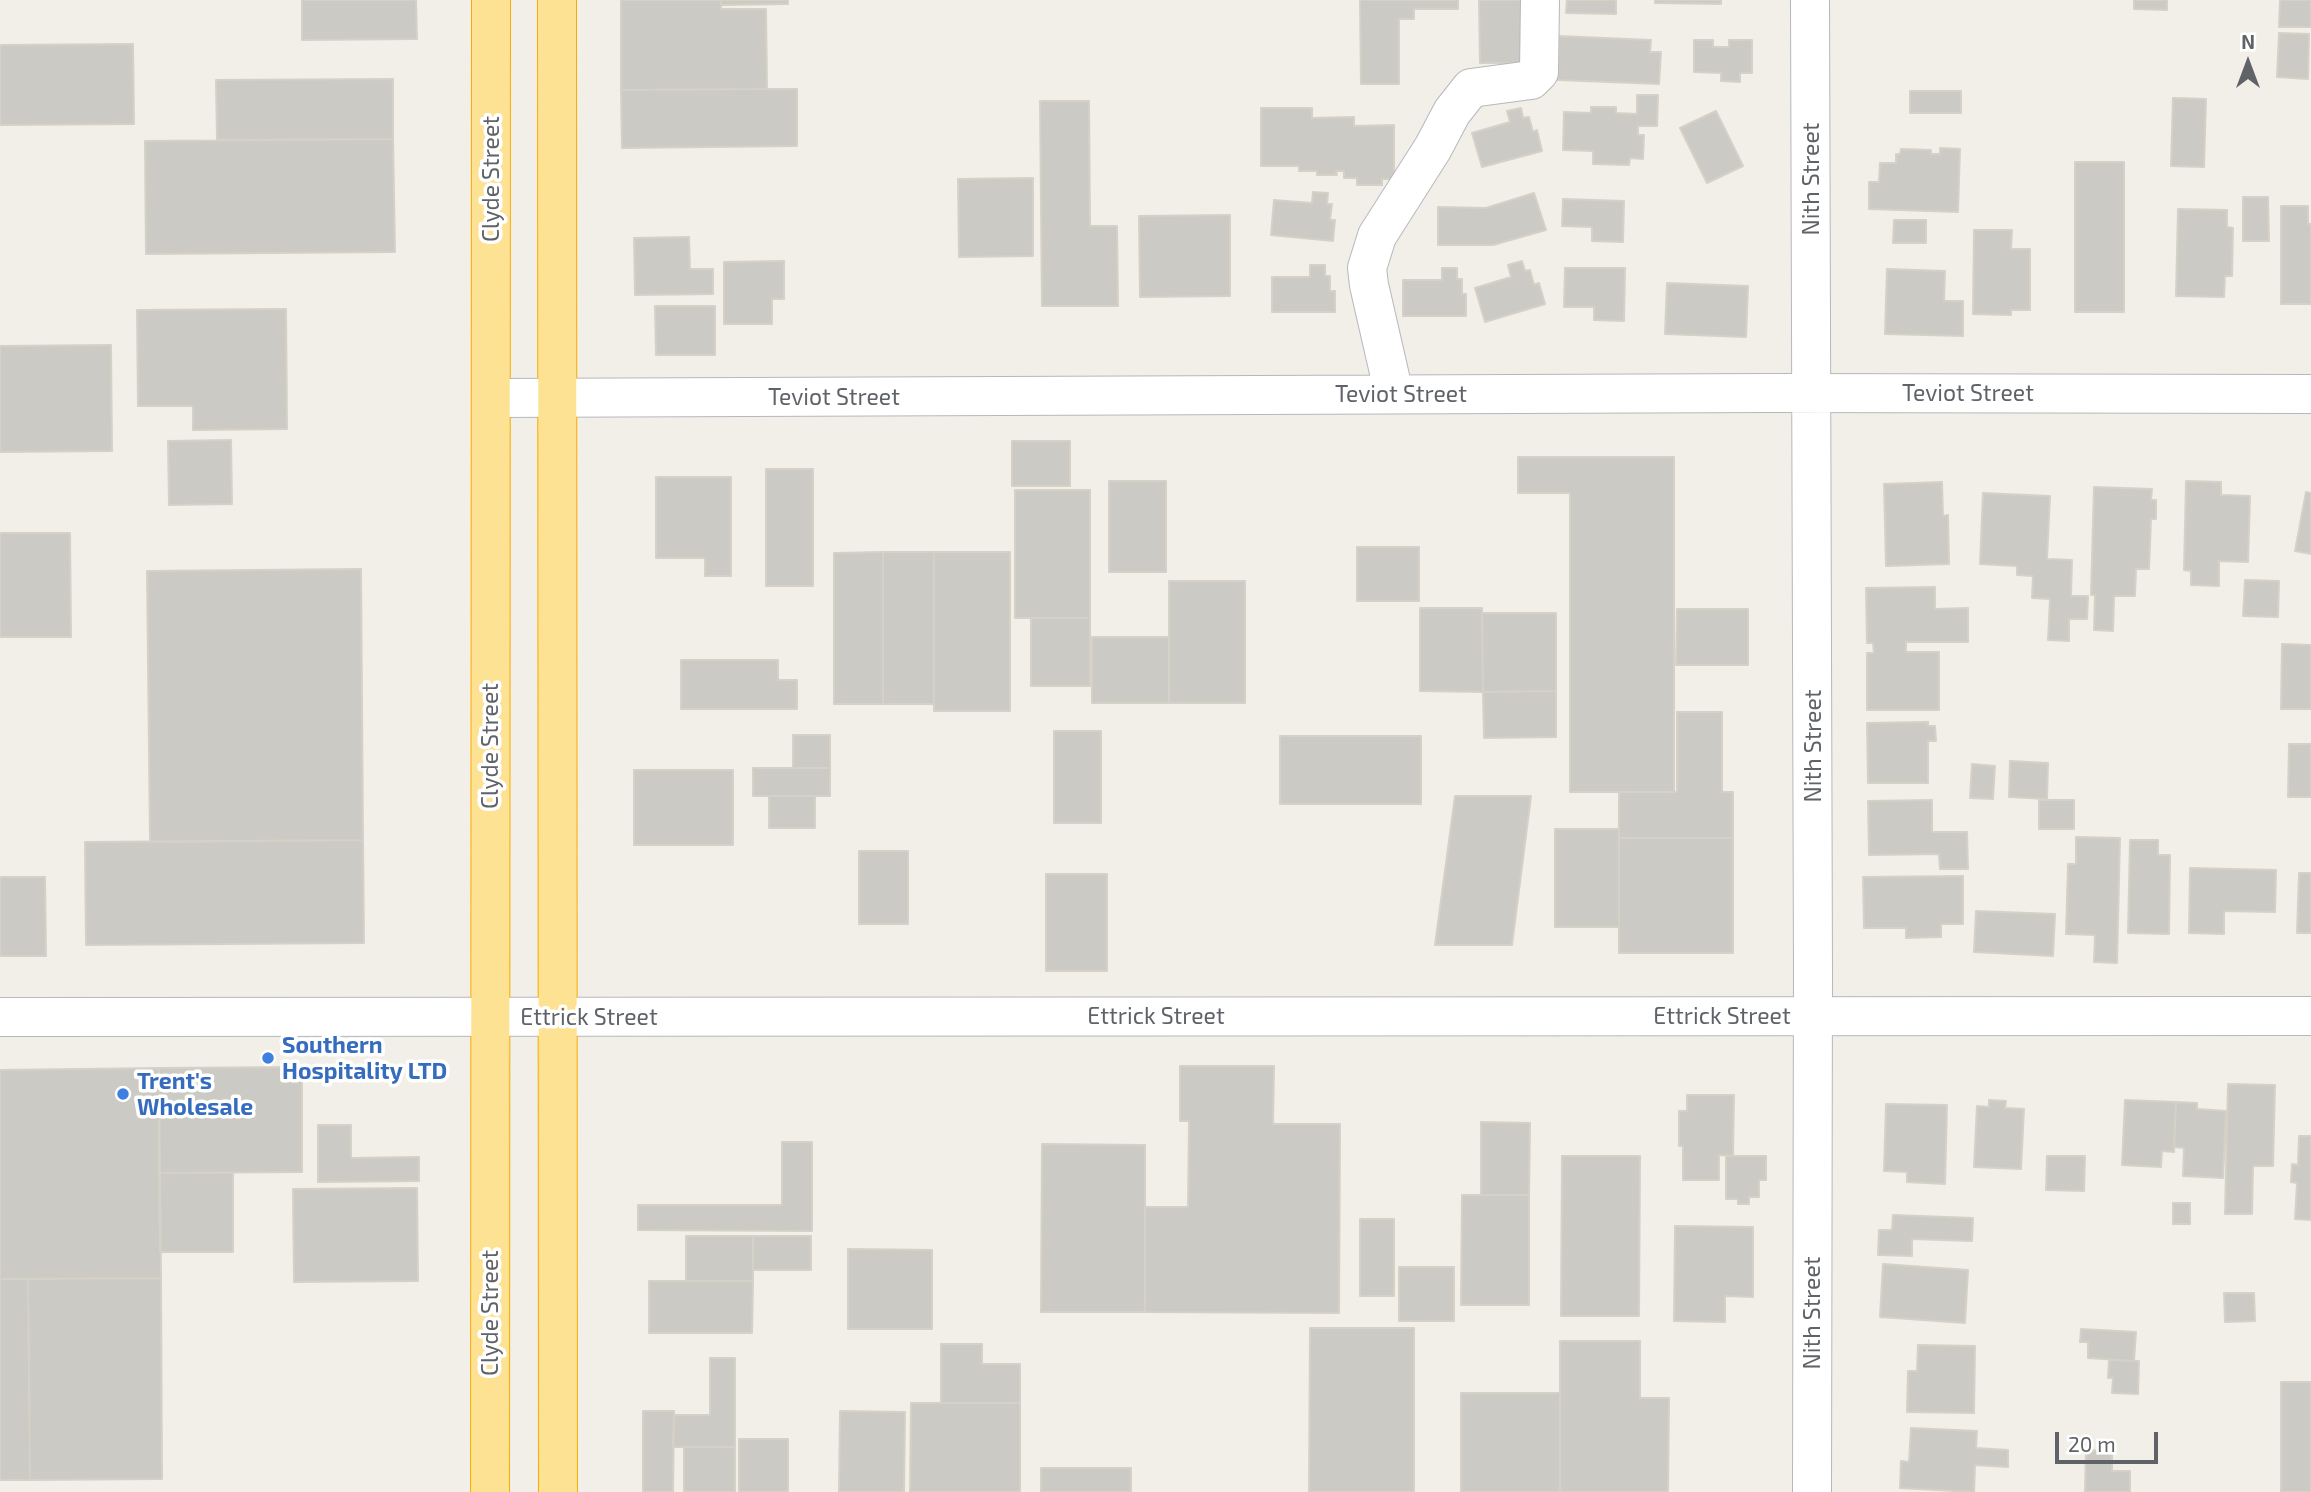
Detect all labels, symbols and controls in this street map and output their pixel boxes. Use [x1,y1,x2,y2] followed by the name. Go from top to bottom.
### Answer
[2213,28,2283,98] north arrow
[2241,30,2255,53] text: N
[477,116,505,242] street label: Clyde Street
[1797,122,1825,236] street label: Nith Street
[1902,379,2034,407] street label: Teviot Street
[1335,380,1467,408] street label: Teviot Street
[768,383,900,411] street label: Teviot Street
[476,683,504,809] street label: Clyde Street
[1799,689,1827,803] street label: Nith Street
[1087,1002,1225,1030] street label: Ettrick Street
[1653,1002,1791,1030] street label: Ettrick Street
[520,1003,658,1031] street label: Ettrick Street
[282,1031,447,1085] place label: Southern Hospitality LTD
[260,1050,276,1066] marker: Southern Hospitality LTD
[137,1067,253,1121] place label: Trent's Wholesale
[115,1086,131,1102] marker: Trent's Wholesale
[476,1250,504,1376] street label: Clyde Street
[1798,1256,1826,1370] street label: Nith Street
[2059,1418,2162,1462] scale bar
[2068,1431,2116,1456] text: 20 m

